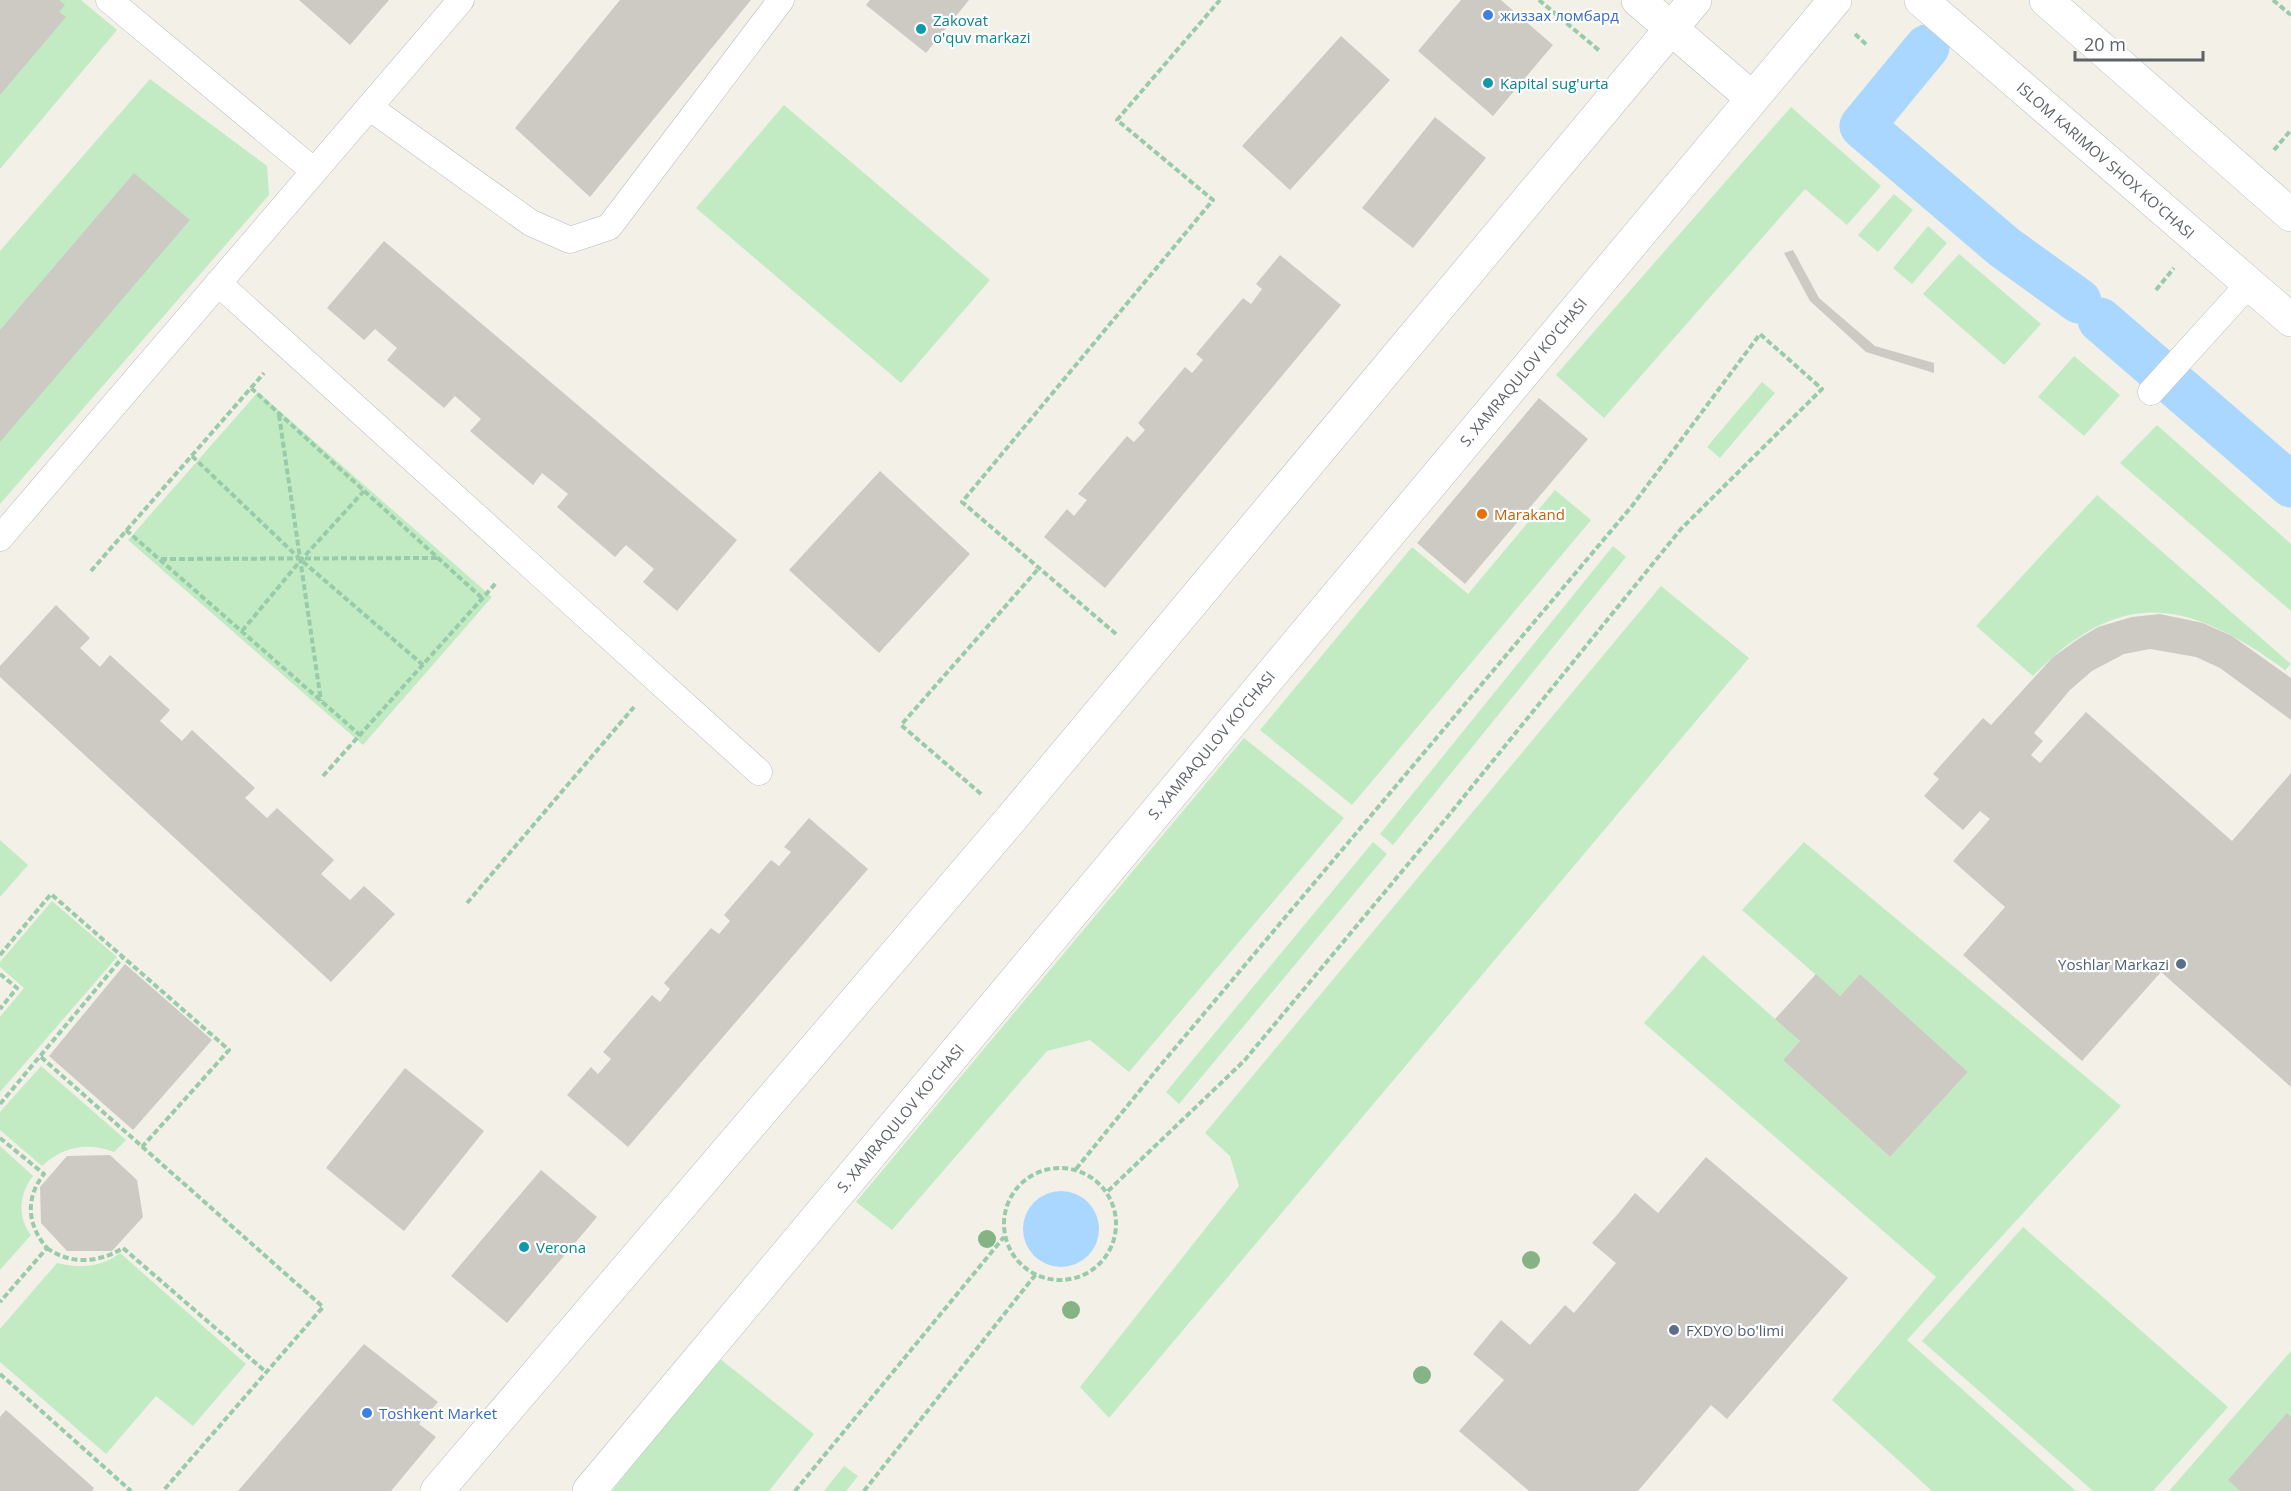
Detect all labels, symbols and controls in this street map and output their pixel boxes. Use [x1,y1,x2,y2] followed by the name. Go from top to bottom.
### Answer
[1500,5,1619,25] place label: жиззах ломбард
[1481,8,1495,22] marker: жиззах ломбард
[933,10,1030,47] place label: Zakovat o'quv markazi
[914,22,928,36] marker: Zakovat o'quv markazi
[2075,24,2202,62] scale bar
[2084,32,2126,56] text: 20 m
[1500,73,1609,93] place label: Kapital sug'urta
[1481,76,1495,90] marker: Kapital sug'urta
[2013,77,2199,243] street label: ISLOM KARIMOV SHOX KO'CHASI
[1455,294,1591,450] street label: S. XAMRAQULOV KO'CHASI
[1494,504,1565,524] place label: Marakand
[1475,507,1489,521] marker: Marakand
[1143,667,1279,823] street label: S. XAMRAQULOV KO'CHASI
[2058,954,2169,974] place label: Yoshlar Markazi
[2174,957,2188,971] marker: Yoshlar Markazi
[832,1040,968,1196] street label: S. XAMRAQULOV KO'CHASI
[536,1237,586,1257] place label: Verona
[517,1240,531,1254] marker: Verona
[1686,1320,1784,1340] place label: FXDYO bo'limi
[1667,1323,1681,1337] marker: FXDYO bo'limi
[379,1403,497,1423] place label: Toshkent Market
[360,1406,374,1420] marker: Toshkent Market

